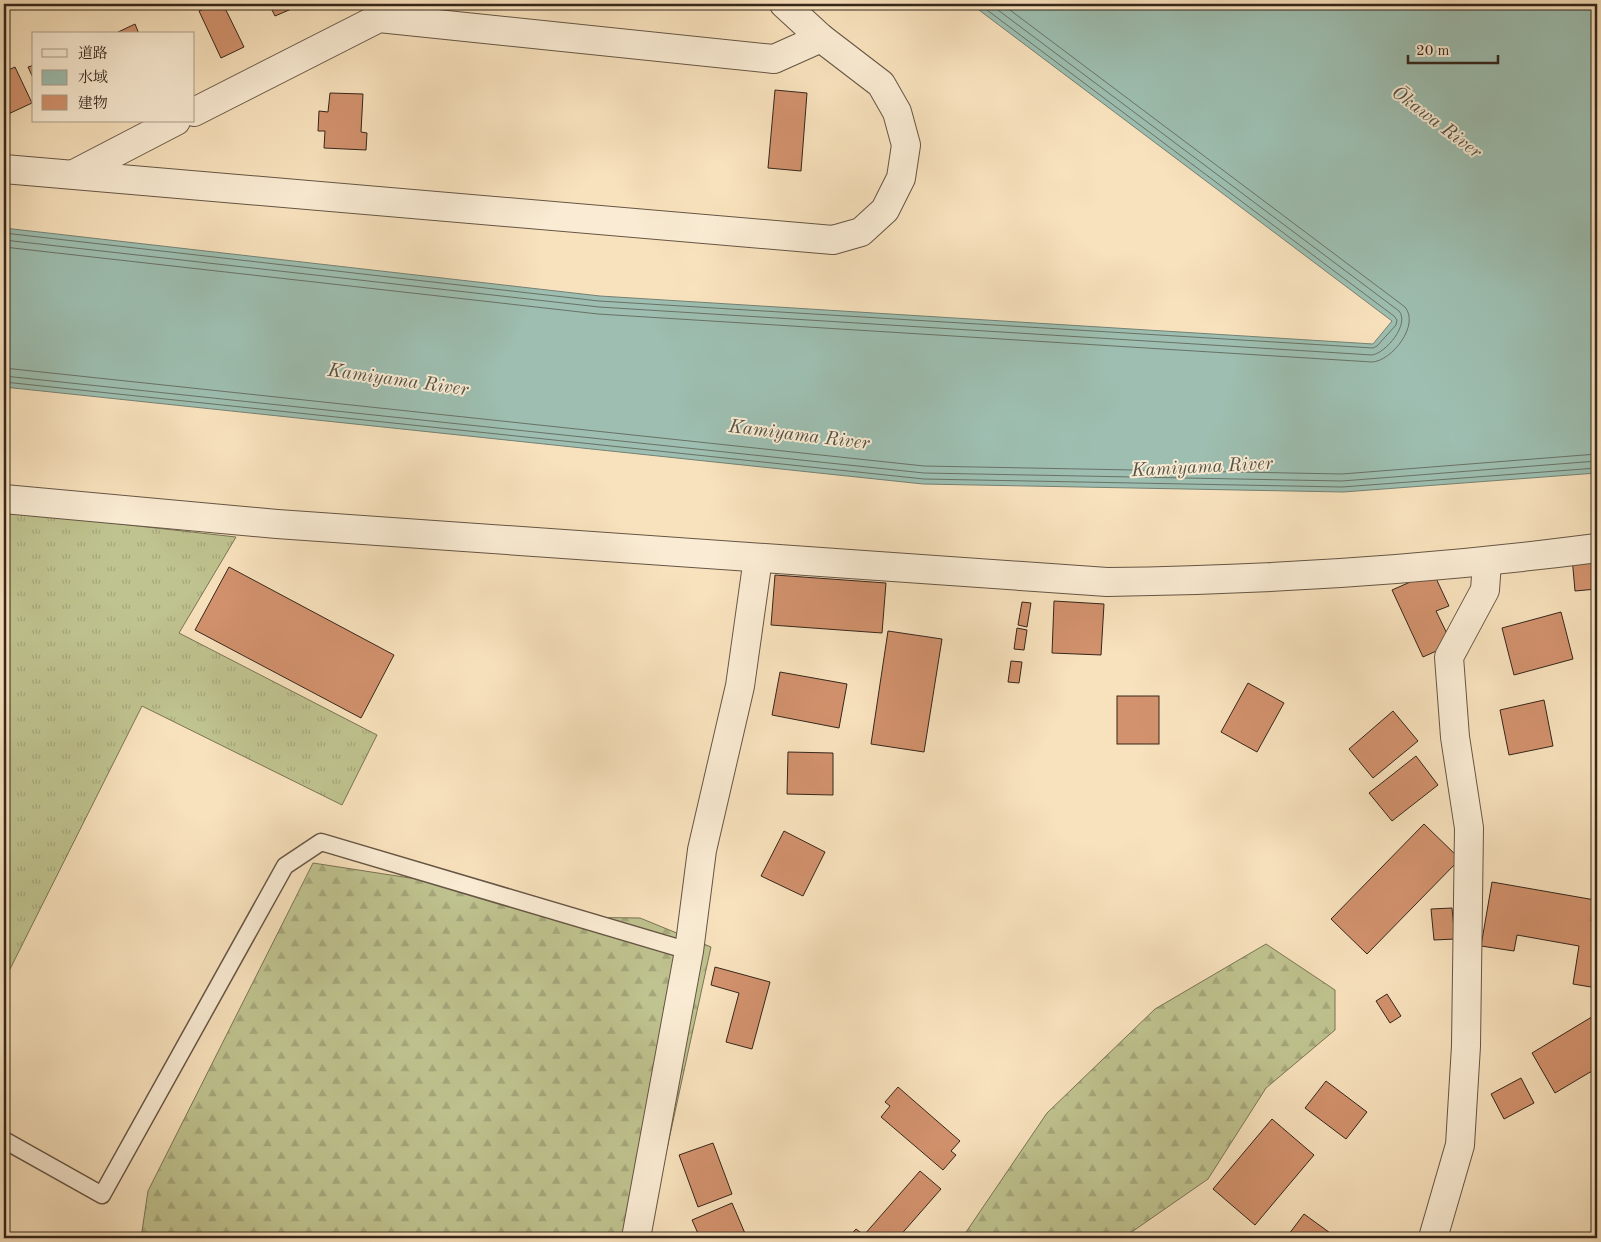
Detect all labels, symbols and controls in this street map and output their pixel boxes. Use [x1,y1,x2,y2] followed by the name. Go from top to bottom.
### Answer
[32,32,195,122] legend
[1408,32,1498,64] scale bar
[1416,44,1450,59] text: 20 m
[78,45,108,62] text: 道路
[78,69,108,86] text: 水域
[1388,81,1487,163] water label: Ōkawa River
[78,95,108,112] text: 建物
[325,362,470,400] water label: Kamiyama River
[726,418,871,454] water label: Kamiyama River
[1130,455,1274,481] water label: Kamiyama River

